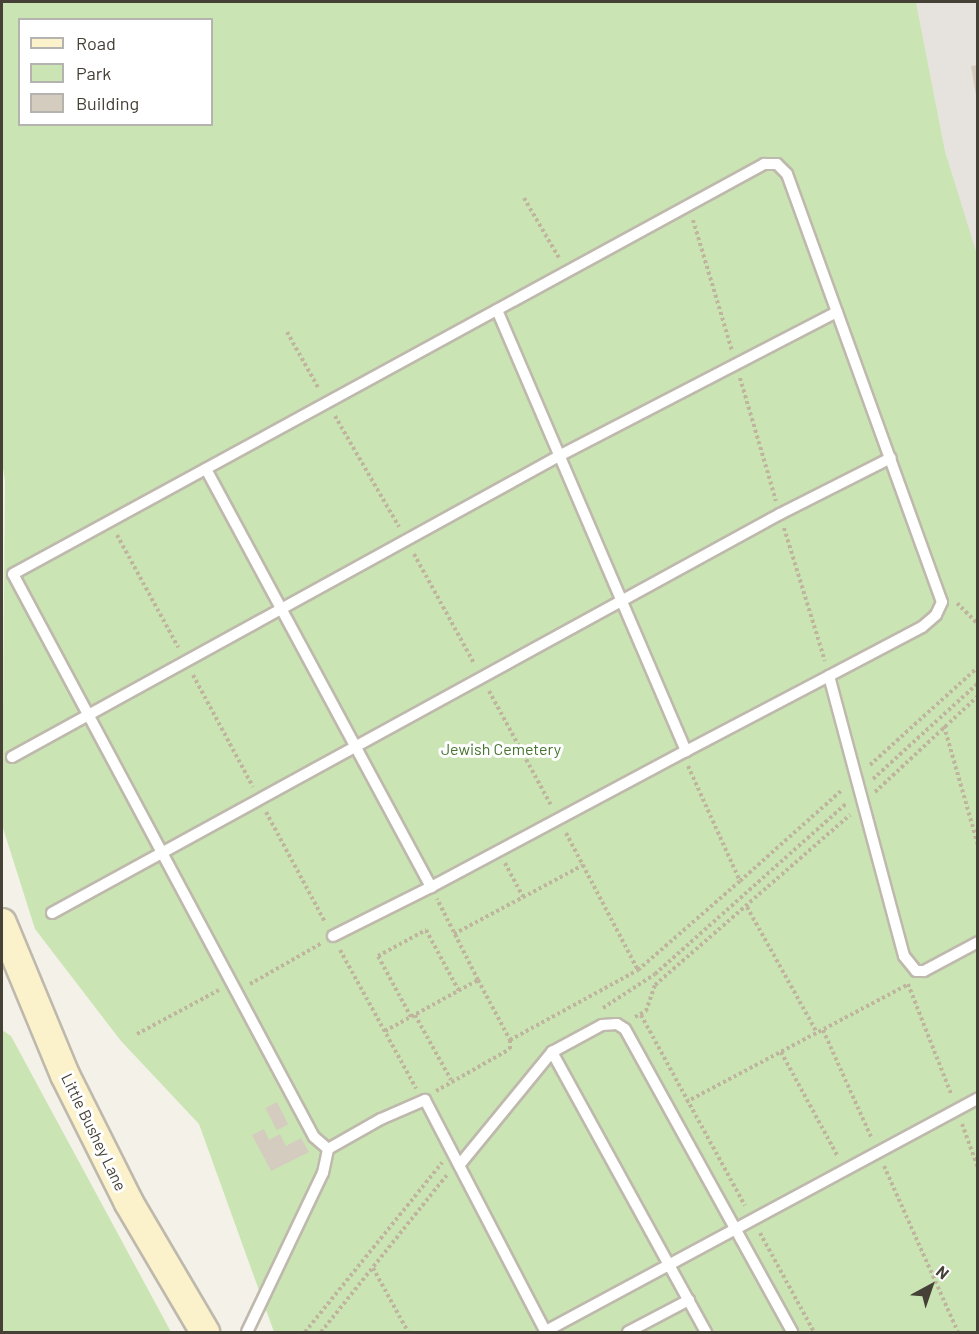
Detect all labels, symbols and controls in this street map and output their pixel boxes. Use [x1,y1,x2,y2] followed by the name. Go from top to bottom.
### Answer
[18,18,213,126] legend
[76,32,116,54] text: Road
[76,62,111,84] text: Park
[76,92,139,114] text: Building
[441,739,561,759] park label: Jewish Cemetery
[57,1070,131,1194] street label: Little Bushey Lane
[901,1256,961,1316] north arrow
[933,1261,953,1283] text: N

